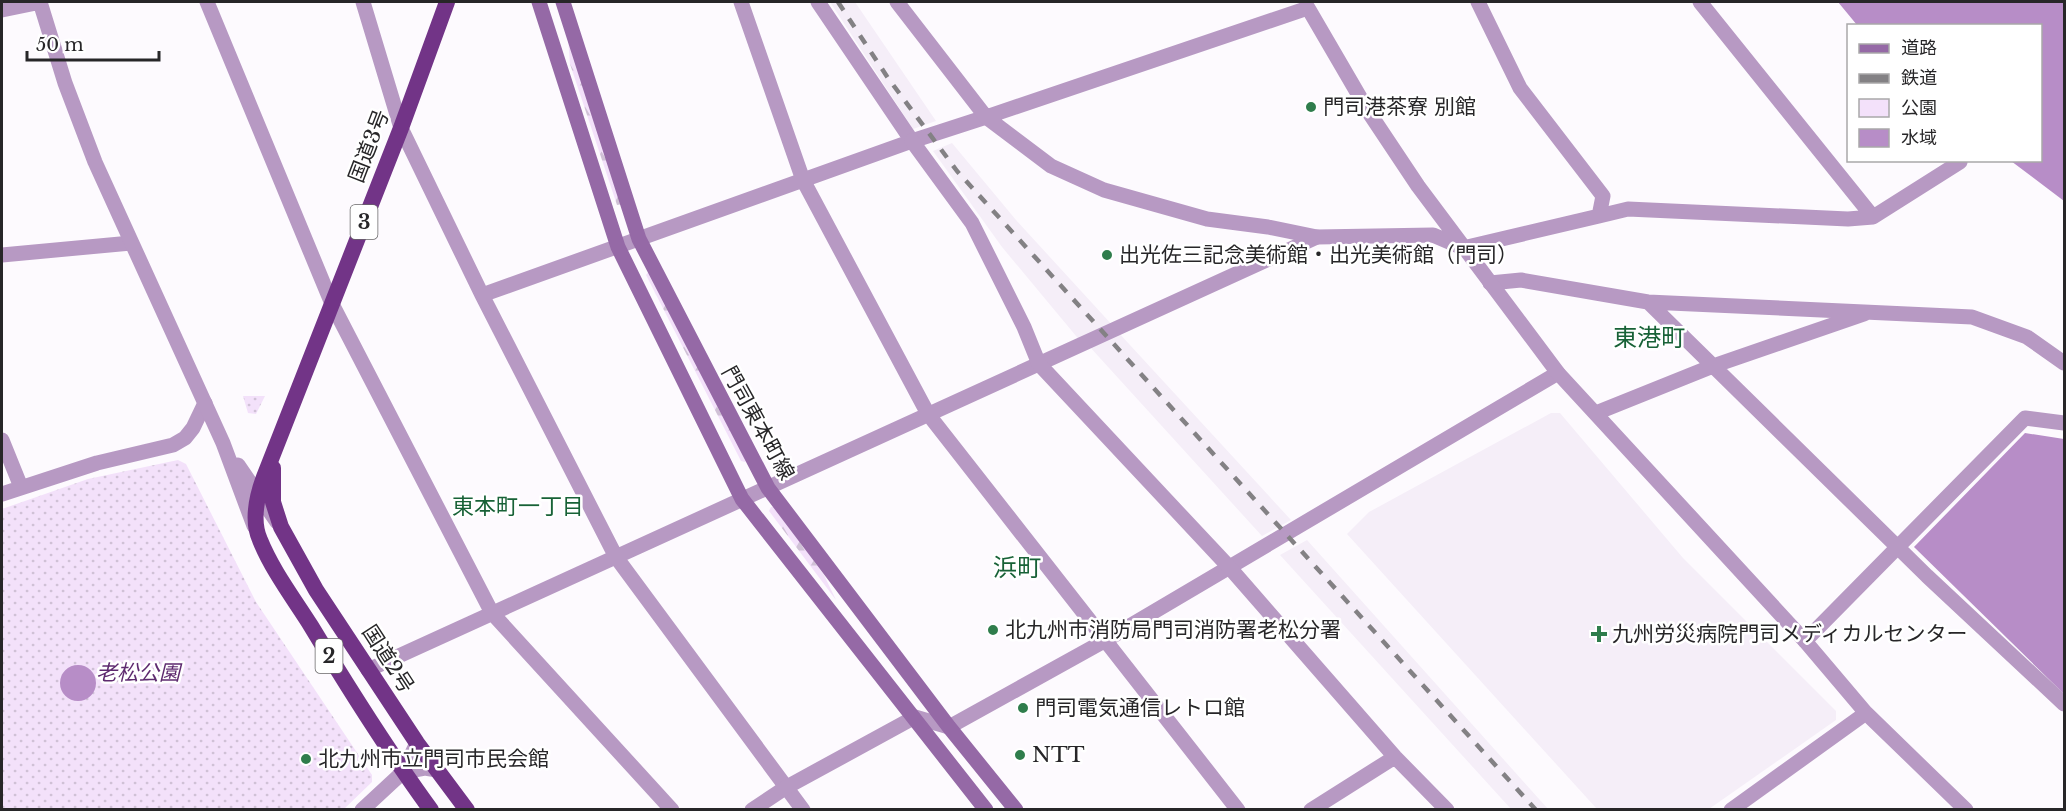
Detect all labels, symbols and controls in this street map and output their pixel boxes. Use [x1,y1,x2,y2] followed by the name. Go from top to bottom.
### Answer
[27,24,159,62] scale bar
[1847,24,2042,162] legend
[36,34,84,56] text: 50 m
[1901,37,1937,59] text: 道路
[1901,67,1937,89] text: 鉄道
[1323,94,1476,120] place label: 門司港茶寮 別館
[1901,97,1937,119] text: 公園
[1304,100,1318,114] marker: 門司港茶寮 別館
[343,106,395,186] street label: 国道3号
[1901,127,1937,149] text: 水域
[350,205,378,239] road number: 3
[1119,242,1518,268] place label: 出光佐三記念美術館・出光美術館（門司）
[1100,248,1114,262] marker: 出光佐三記念美術館・出光美術館（門司）
[1613,323,1685,352] district label: 東港町
[716,362,800,484] street label: 門司東本町線
[452,493,584,520] district label: 東本町一丁目
[993,553,1041,582] district label: 浜町
[1005,617,1341,643] place label: 北九州市消防局門司消防署老松分署
[356,620,420,698] street label: 国道2号
[1612,621,1968,647] place label: 九州労災病院門司メディカルセンター
[986,623,1000,637] marker: 北九州市消防局門司消防署老松分署
[1590,625,1608,643] marker: 九州労災病院門司メディカルセンター
[316,639,342,673] road number: 2
[96,660,183,686] park label: 老松公園
[1035,695,1245,721] place label: 門司電気通信レトロ館
[1016,701,1030,715] marker: 門司電気通信レトロ館
[1032,742,1085,768] place label: NTT
[318,746,549,772] place label: 北九州市立門司市民会館
[1013,748,1027,762] marker: NTT
[299,752,313,766] marker: 北九州市立門司市民会館

